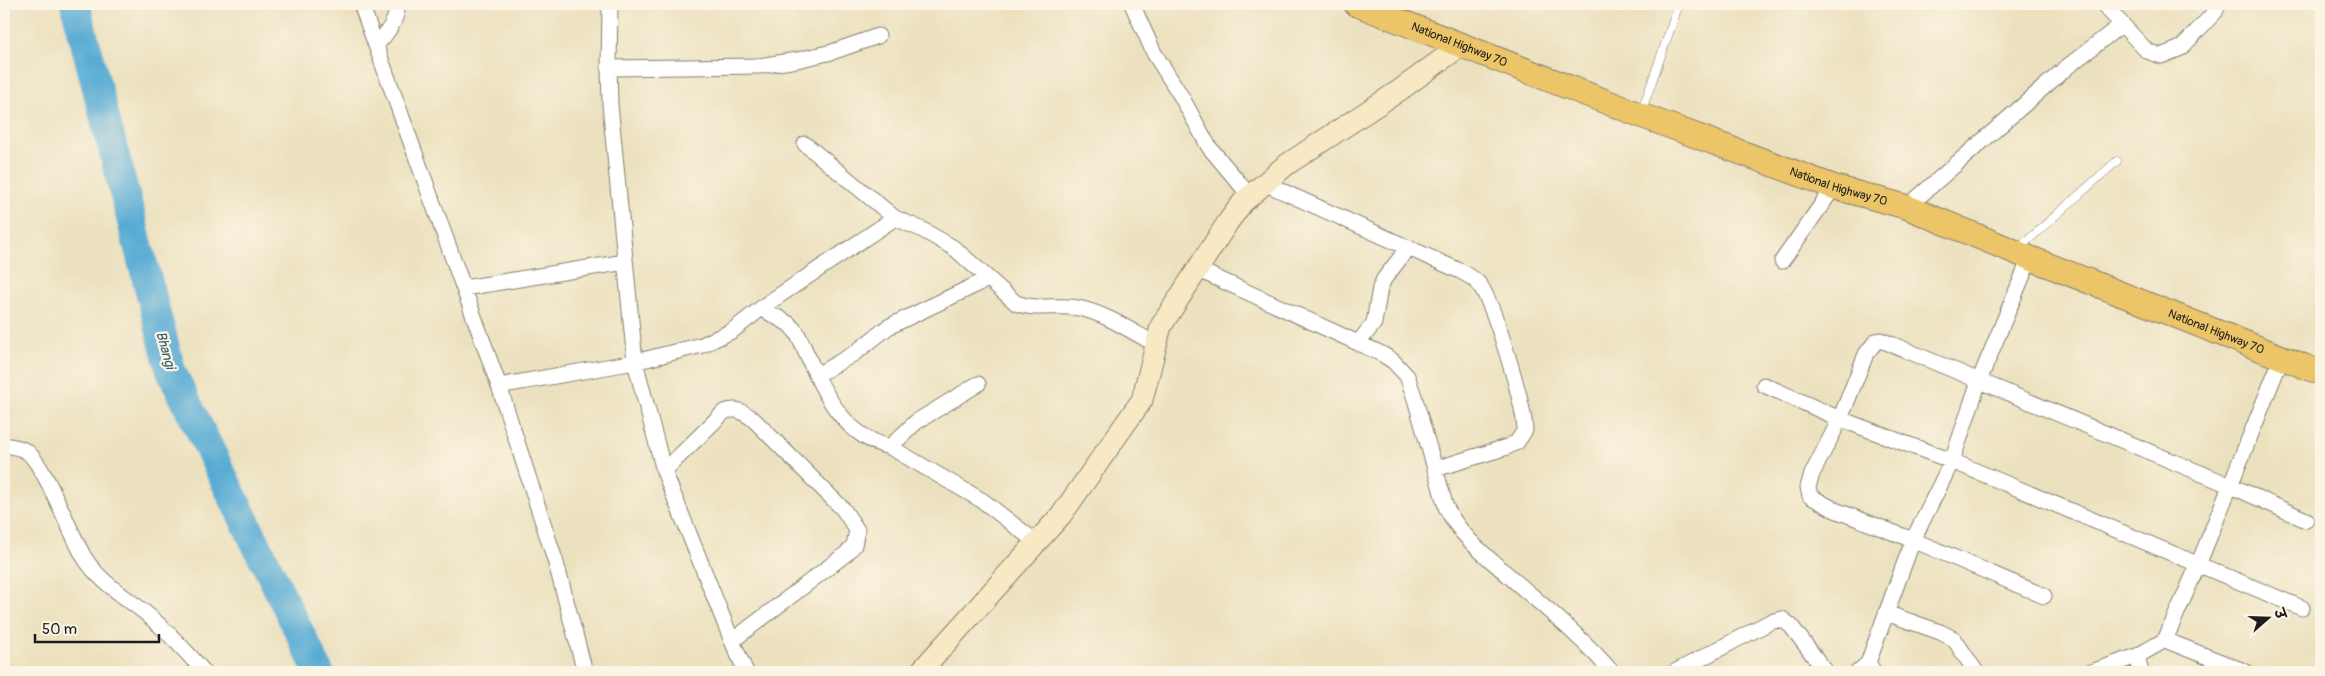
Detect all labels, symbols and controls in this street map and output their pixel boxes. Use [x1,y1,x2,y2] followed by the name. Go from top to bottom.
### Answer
[1409,19,1509,70] street label: National Highway 70
[1787,164,1889,209] street label: National Highway 70
[2166,306,2266,358] street label: National Highway 70
[152,330,180,373] water label: Bhangi
[2242,594,2292,644] north arrow
[2269,605,2290,623] text: उ
[35,611,159,643] scale bar
[42,620,77,639] text: 50 m

